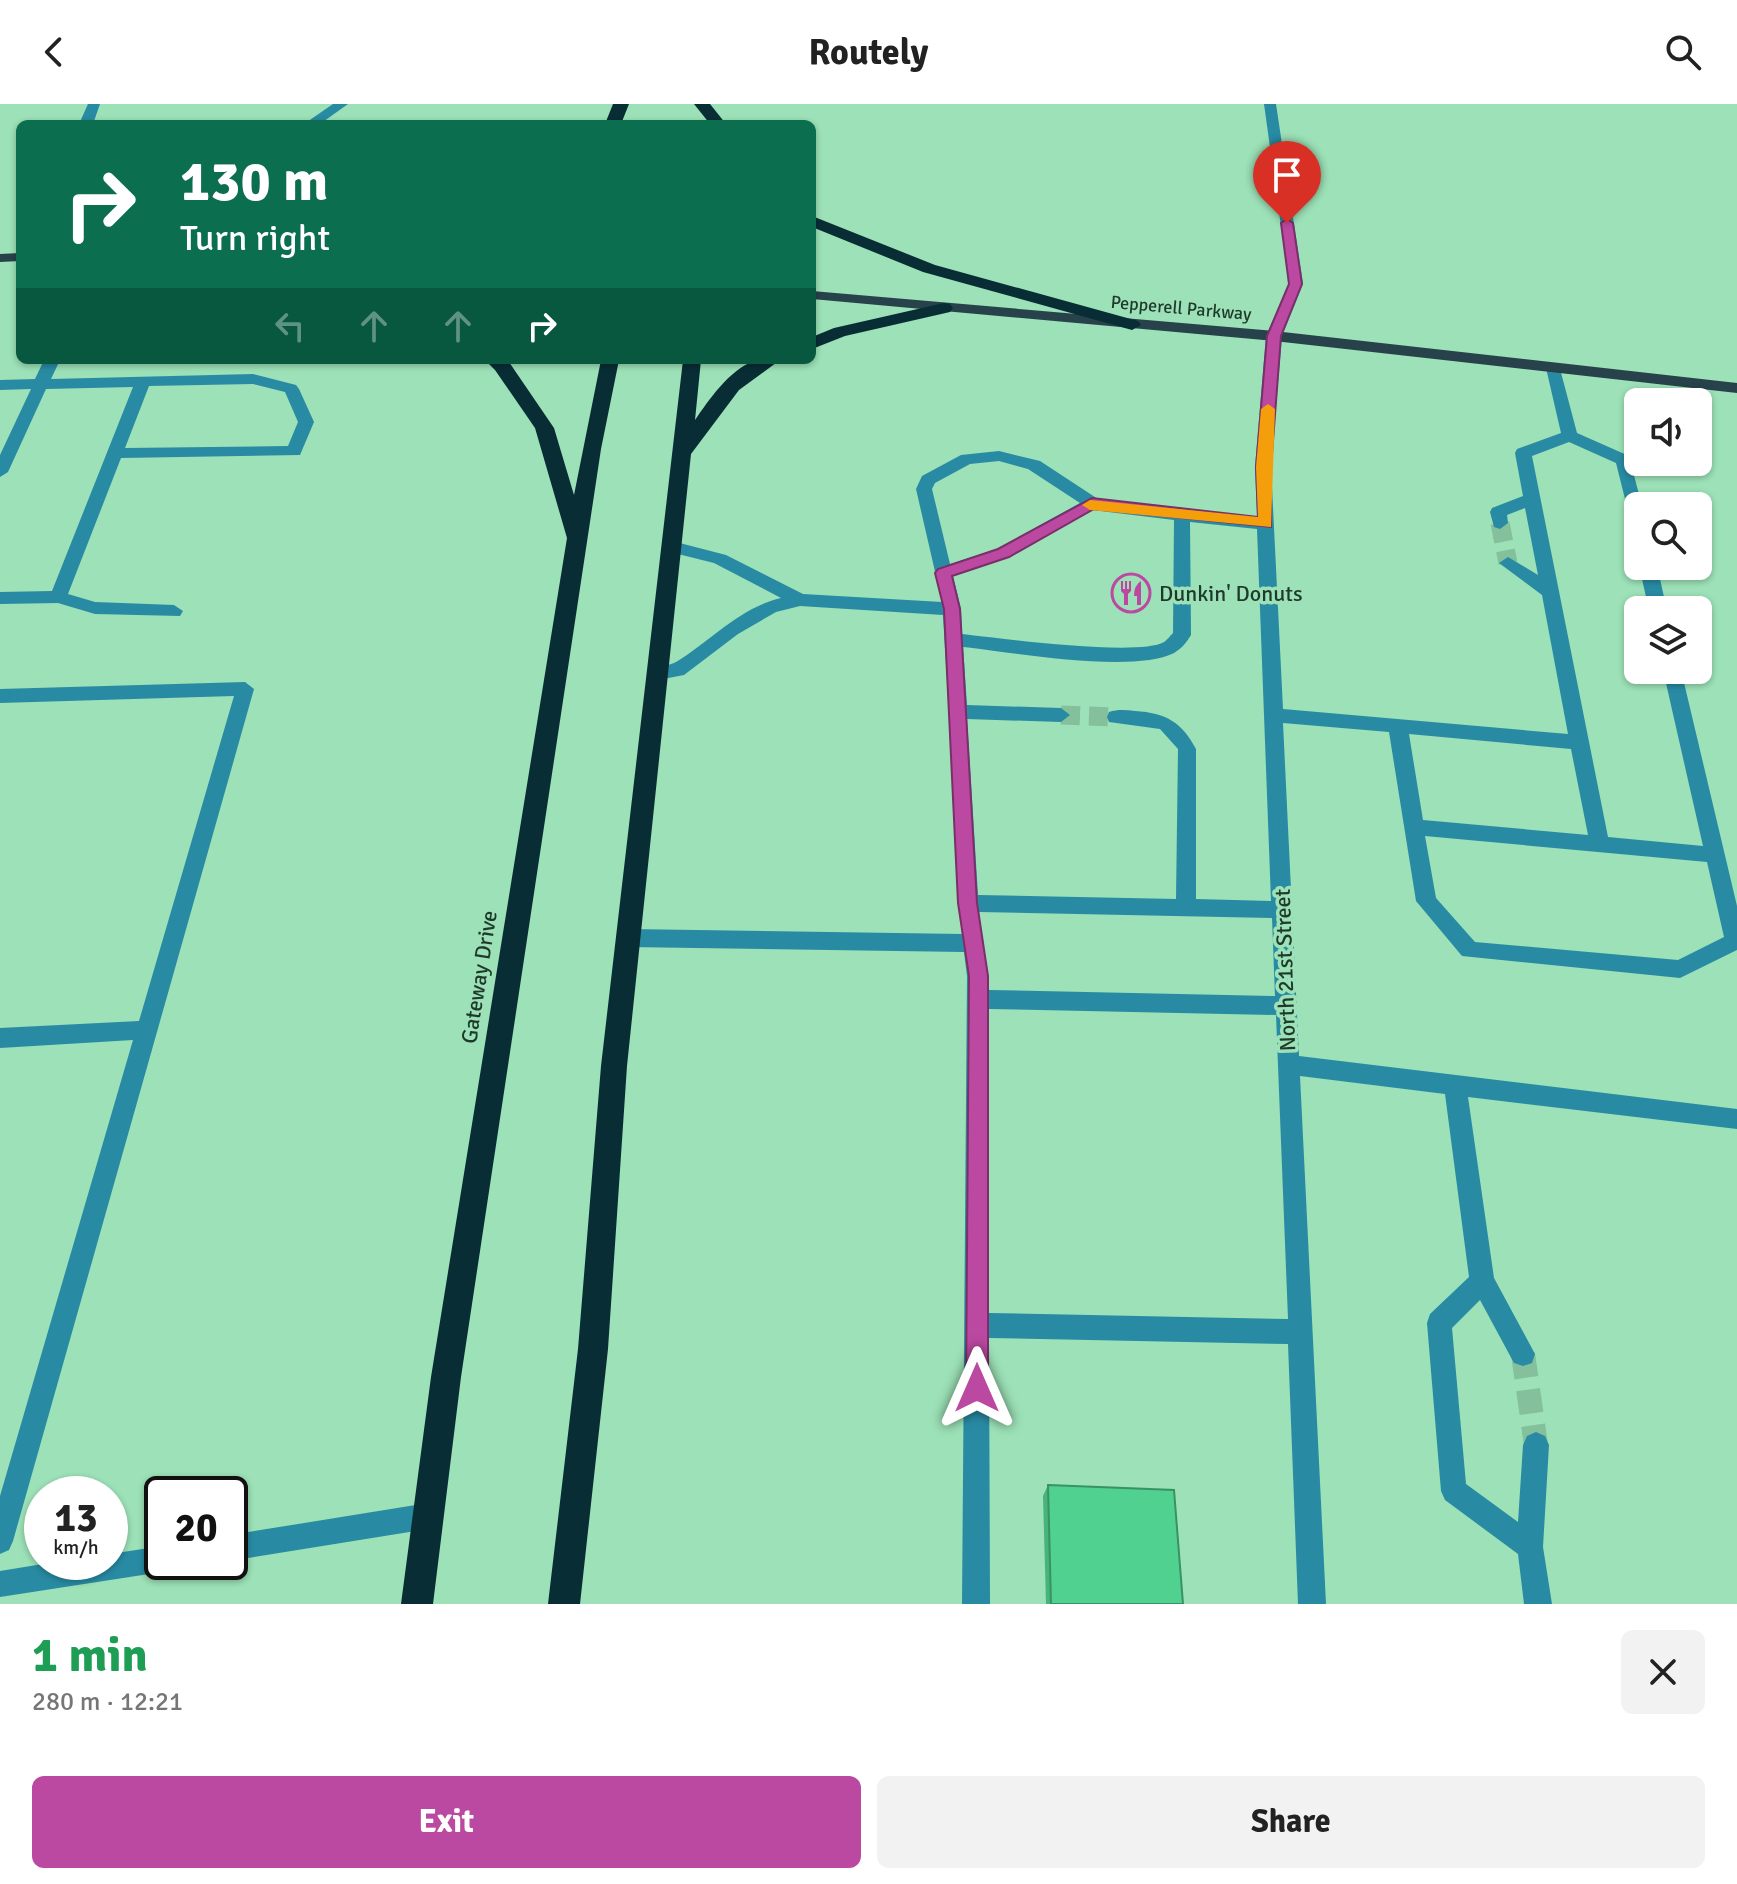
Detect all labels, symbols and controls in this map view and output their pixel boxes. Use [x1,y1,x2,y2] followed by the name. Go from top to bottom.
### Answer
[32,30,76,74] icon: back
[809,30,928,75] text: Routely
[1661,30,1705,74] icon: search
[1253,141,1321,223] pin
[180,147,328,216] text: 130 m
[48,152,152,256] icon: right
[1265,153,1309,197] icon: arrive
[180,216,330,261] text: Turn right
[1110,291,1253,325] street label: Pepperell Parkway
[268,304,312,348] icon: left
[352,304,396,348] icon: ahead
[436,304,480,348] icon: ahead
[520,304,564,348] icon: right
[1624,388,1712,684] map controls
[1624,388,1712,476] button: sound
[1624,492,1712,580] button: search
[1110,572,1152,614] restaurant icon: Dunkin' Donuts
[1159,580,1303,607] place label: Dunkin' Donuts
[1624,596,1712,684] button: layers
[1269,888,1301,1052] street label: North 21st Street
[455,909,503,1045] street label: Gateway Drive
[935,1346,1019,1430] position arrow
[144,1476,248,1580] speed limit sign: 20
[54,1493,98,1543] text: 13
[53,1535,99,1560] text: km/h
[32,1626,148,1685] text: 1 min
[1621,1630,1705,1714] button: close
[32,1686,183,1718] text: 280 m · 12:21
[32,1776,861,1868] button: Exit
[877,1776,1705,1868] button: Share

